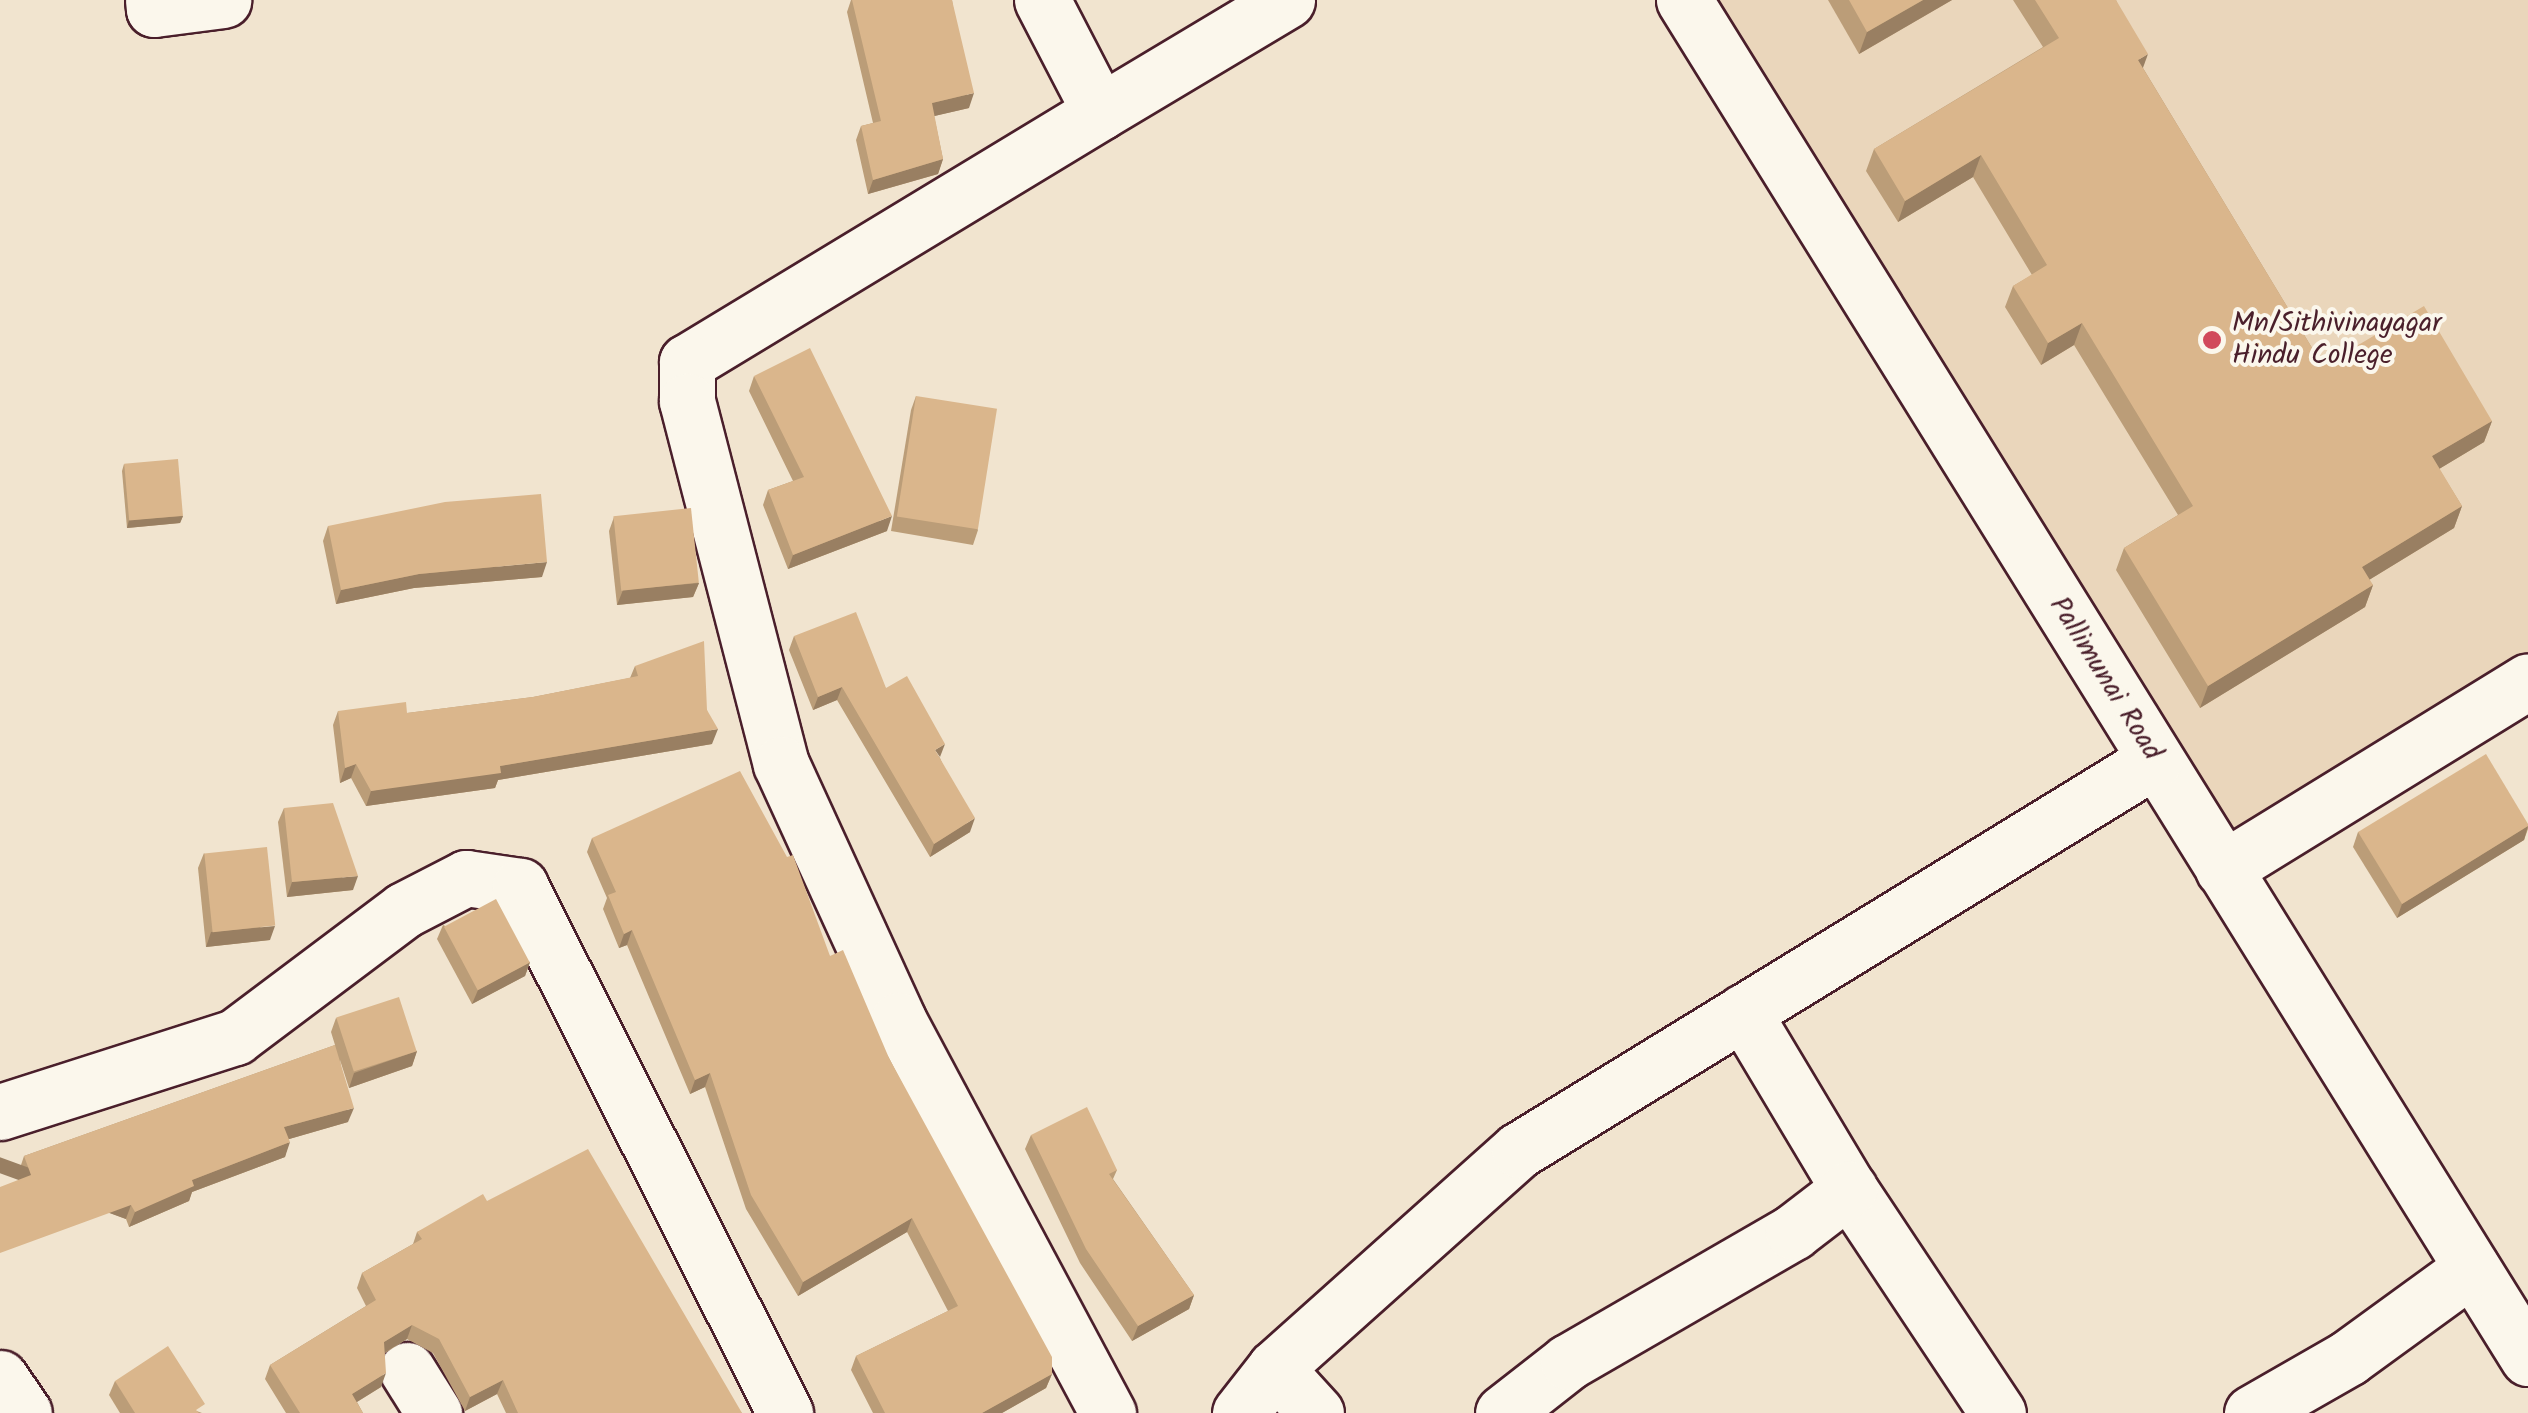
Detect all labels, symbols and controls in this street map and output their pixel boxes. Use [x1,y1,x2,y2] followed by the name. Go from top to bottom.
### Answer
[2232,307,2441,373] place label: Mn/Sithivinayagar Hindu College
[2201,329,2223,351] marker: Mn/Sithivinayagar Hindu College
[2041,591,2169,767] street label: Pallimunai Road

